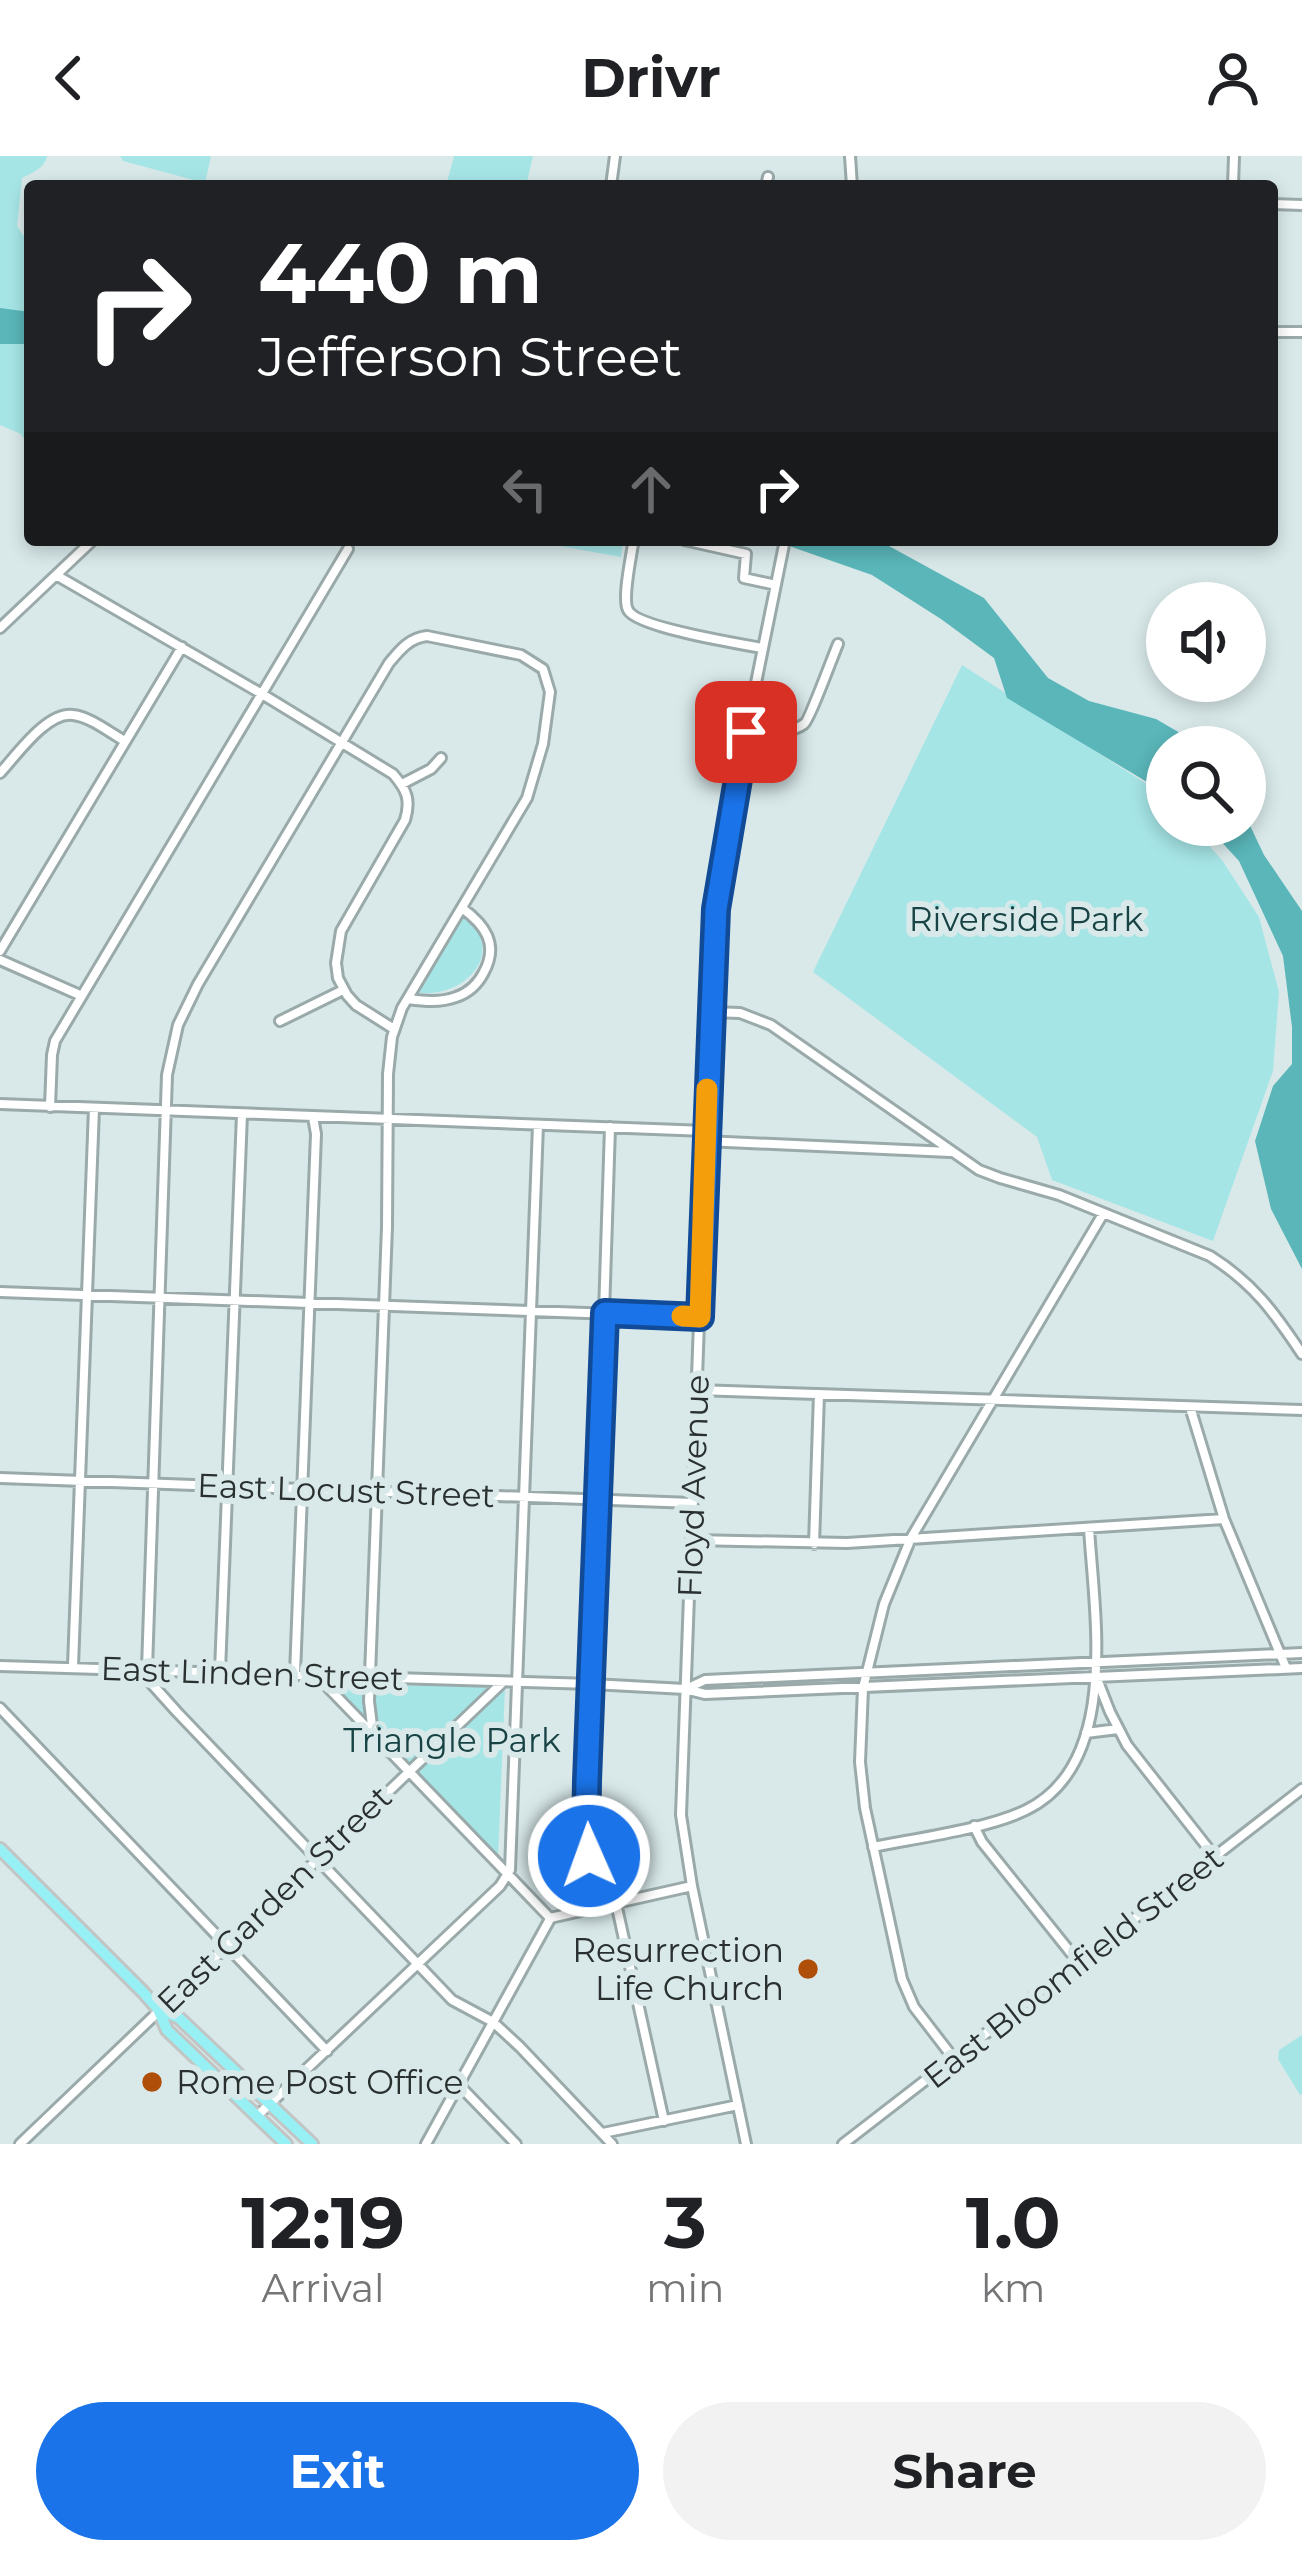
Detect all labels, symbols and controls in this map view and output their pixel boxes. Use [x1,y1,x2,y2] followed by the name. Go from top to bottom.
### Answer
[36,45,102,111] icon: back
[581,45,721,111] text: Drivr
[1200,45,1266,111] icon: person
[258,222,543,324] text: 440 m
[60,228,216,384] icon: right
[258,324,682,390] text: Jefferson Street
[492,456,558,522] icon: left
[618,456,684,522] icon: ahead
[744,456,810,522] icon: right
[1146,582,1266,846] map controls
[1146,582,1266,702] button: sound
[695,681,797,783] pin
[713,699,779,765] icon: arrive
[1146,726,1266,846] button: search
[909,899,1144,939] park label: Riverside Park
[669,1374,717,1598] street label: Floyd Avenue
[196,1465,496,1515] street label: East Locust Street
[100,1648,404,1698] street label: East Linden Street
[343,1720,561,1760] park label: Triangle Park
[149,1777,399,2021] street label: East Garden Street
[526,1793,652,1919] position arrow
[915,1838,1231,2096] street label: East Bloomfield Street
[572,1930,784,2008] place label: Resurrection Life Church
[795,1956,821,1982] marker: Resurrection Life Church
[176,2062,463,2102] place label: Rome Post Office
[139,2069,165,2095] marker: Rome Post Office
[241,2178,405,2266] text: 12:19
[664,2178,707,2266] text: 3
[966,2178,1061,2266] text: 1.0
[262,2264,385,2312] text: Arrival
[646,2264,724,2312] text: min
[981,2264,1045,2312] text: km
[36,2402,639,2540] button: Exit
[663,2402,1266,2540] button: Share

